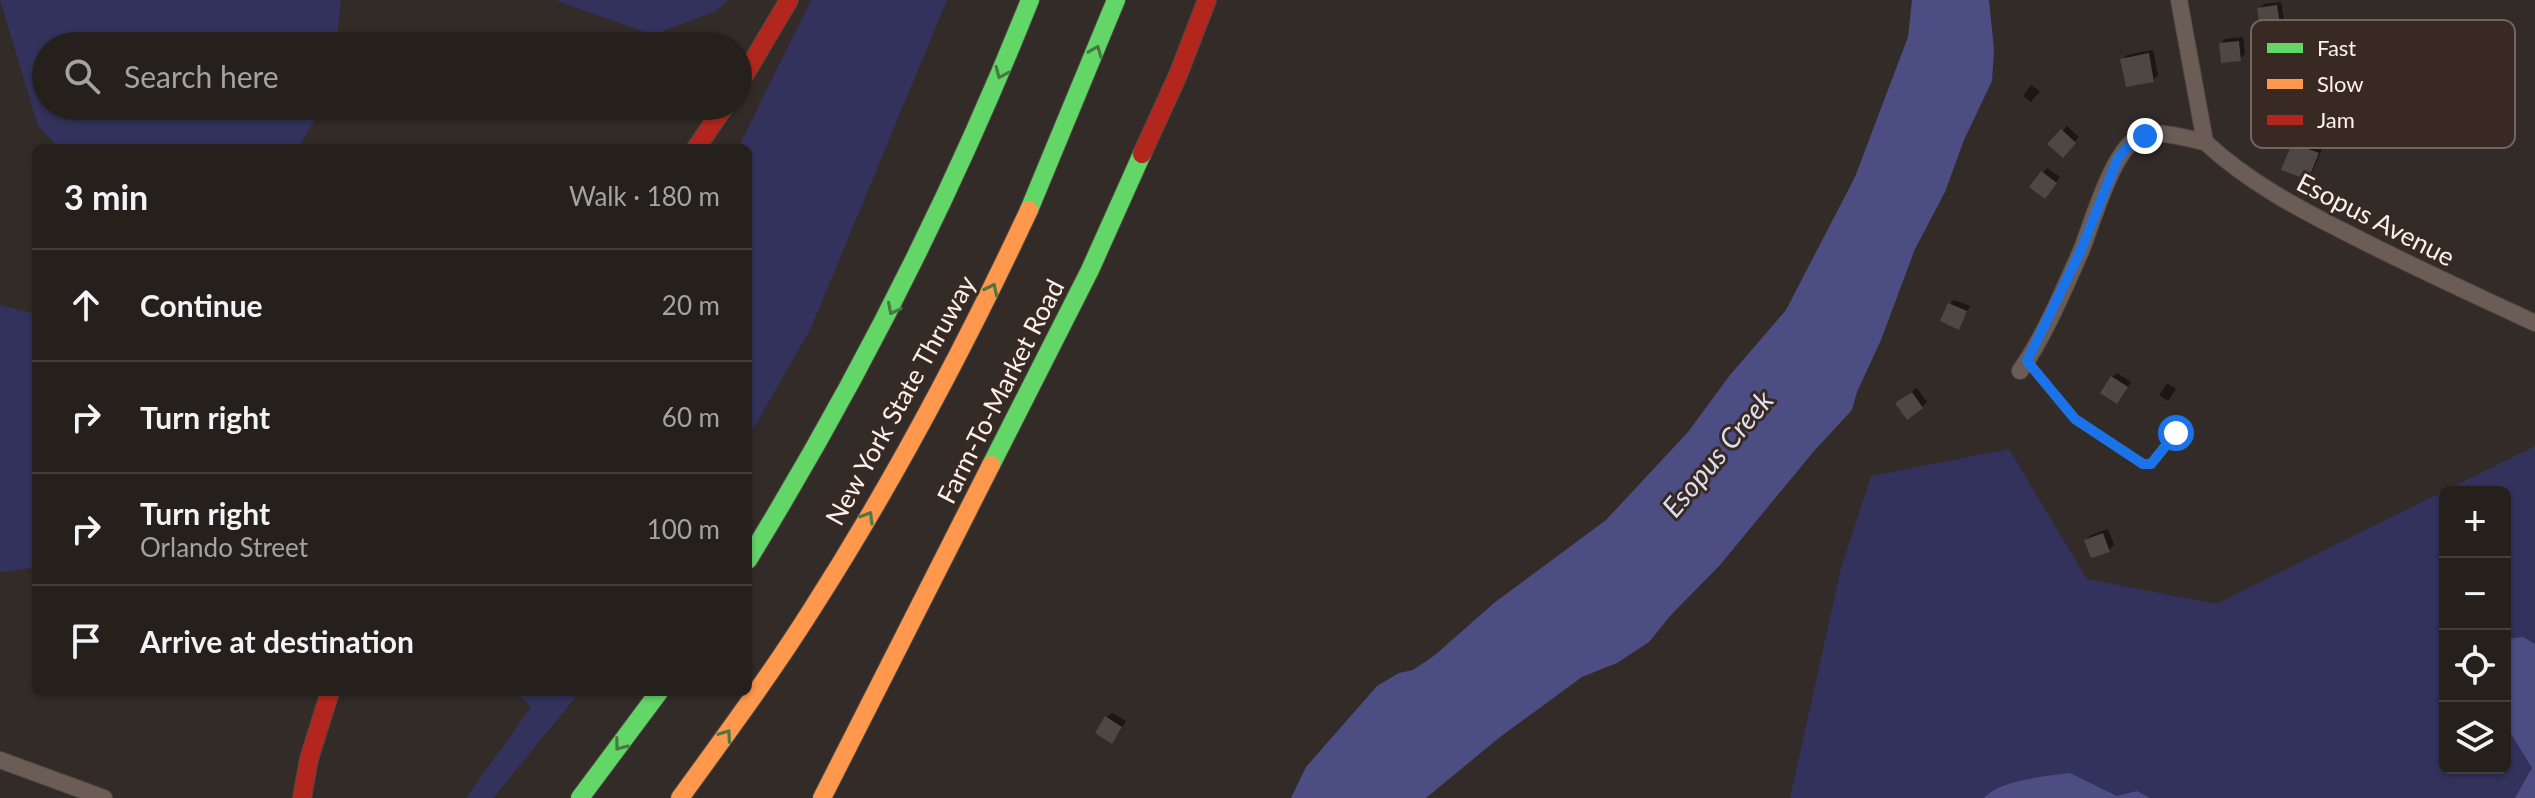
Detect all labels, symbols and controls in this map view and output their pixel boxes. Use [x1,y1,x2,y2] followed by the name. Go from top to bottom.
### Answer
[2251,20,2515,148] legend
[32,32,752,120] search box
[2317,34,2356,61] text: Fast
[1086,45,1103,59] one-way arrow
[60,54,104,98] icon: search
[124,58,279,94] text: Search here
[995,64,1011,79] one-way arrow
[2317,70,2364,97] text: Slow
[2317,106,2355,133] text: Jam
[2127,118,2163,154] route end
[2292,165,2460,273] street label: Esopus Avenue
[64,176,148,217] text: 3 min
[569,180,720,212] text: Walk · 180 m
[818,269,982,530] street label: New York State Thruway
[930,274,1070,508] street label: Farm-To-Market Road
[982,282,997,297] one-way arrow
[64,283,108,327] icon: ahead
[140,287,263,323] text: Continue
[662,289,720,321] text: 20 m
[887,300,902,315] one-way arrow
[1654,382,1780,523] water label: Esopus Creek
[64,395,108,439] icon: right
[140,399,270,435] text: Turn right
[662,401,720,433] text: 60 m
[2158,415,2194,451] route start
[2439,486,2511,774] map controls
[2439,486,2511,558] button: +
[140,495,270,531] text: Turn right
[64,507,108,551] icon: right
[858,511,874,526] one-way arrow
[647,513,720,545] text: 100 m
[140,531,308,563] text: Orlando Street
[2439,558,2511,630] button: −
[64,619,108,663] icon: arrive
[140,623,414,659] text: Arrive at destination
[2439,630,2511,702] button: locate
[2439,702,2511,774] button: layers
[716,729,730,743] one-way arrow
[616,737,630,751] one-way arrow

